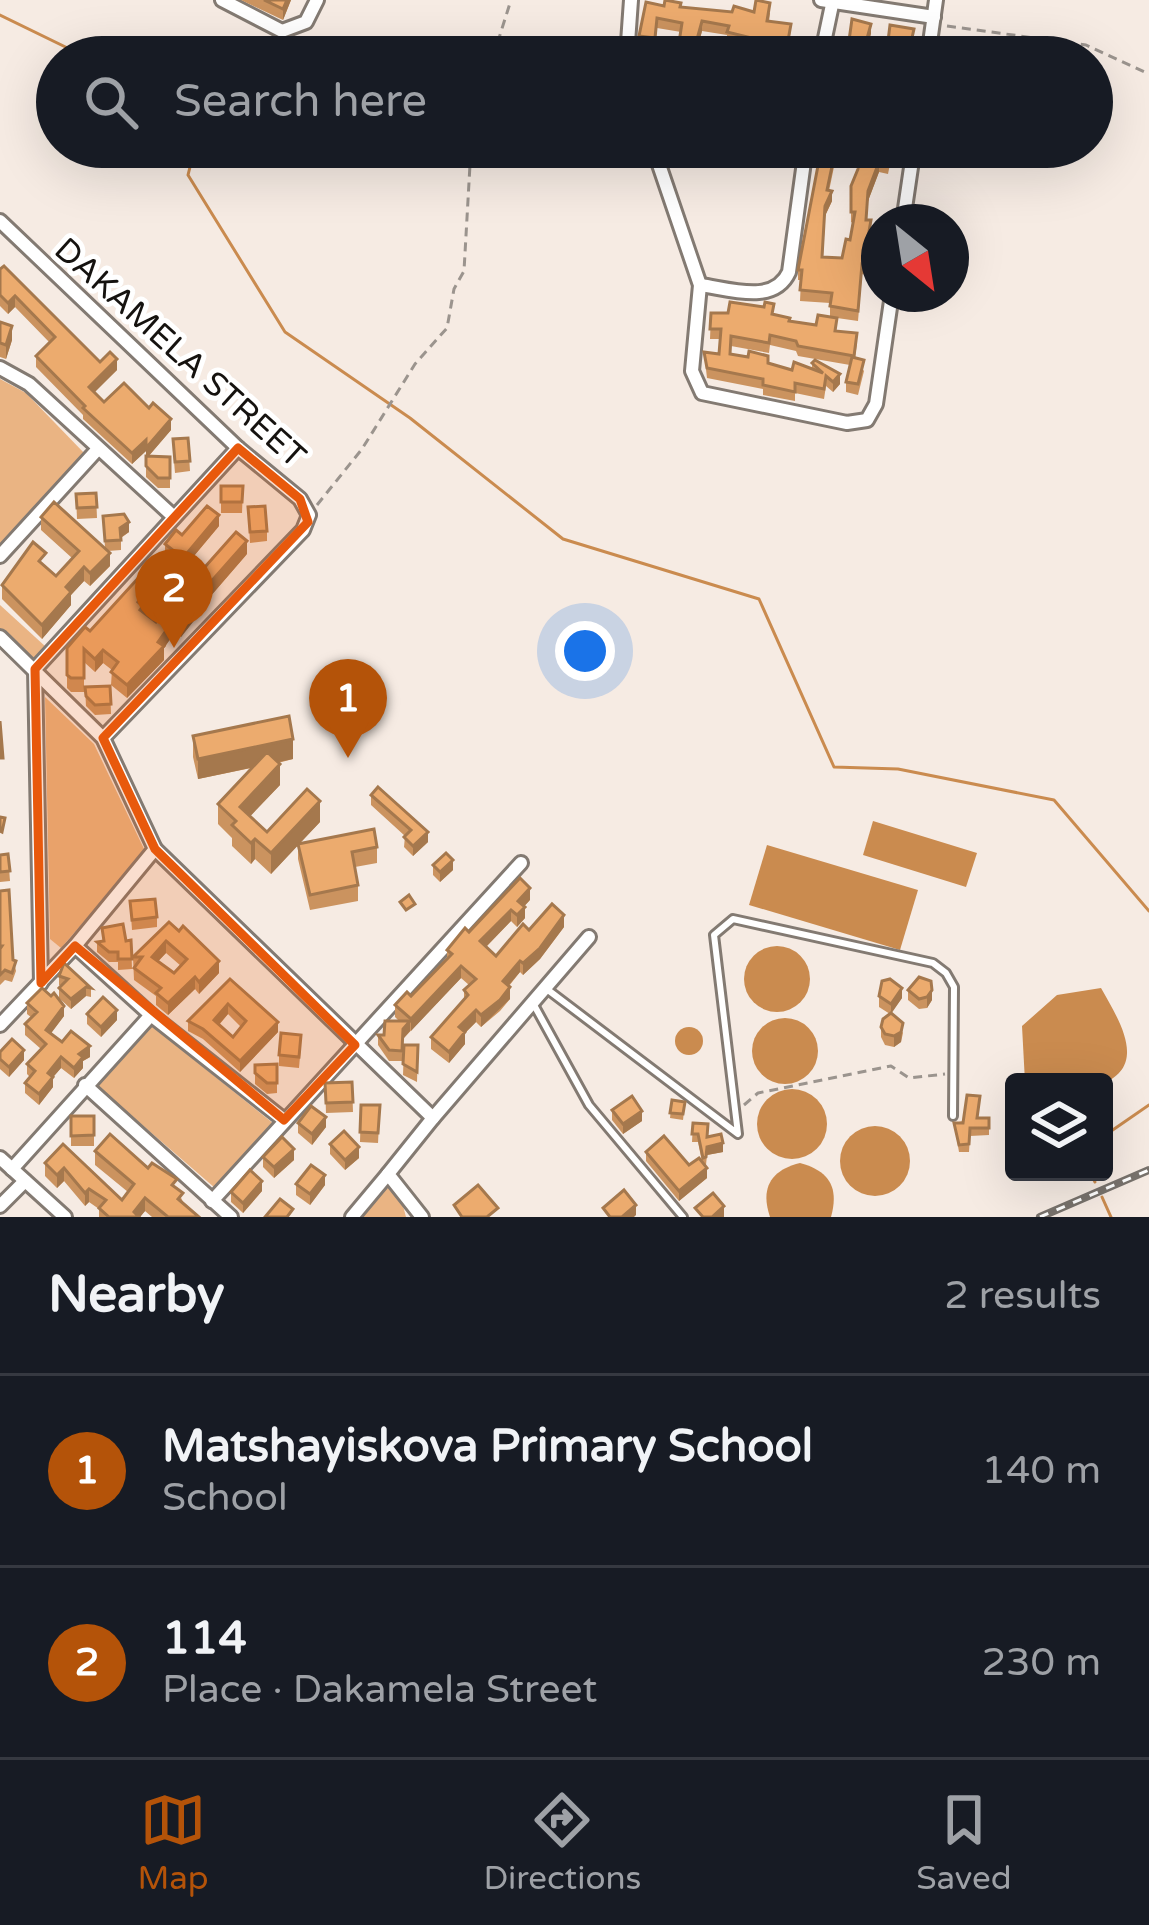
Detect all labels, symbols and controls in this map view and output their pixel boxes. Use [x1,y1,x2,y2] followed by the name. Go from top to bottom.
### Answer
[36,36,1113,168] search box
[78,69,144,135] icon: search
[174,75,427,129] text: Search here
[861,204,969,312] north arrow
[46,230,314,476] street label: DAKAMELA STREET
[135,549,213,648] pin: 2
[555,621,615,681] your location
[309,659,387,758] pin: 1
[1005,1073,1113,1181] map controls
[1005,1073,1113,1181] button: layers
[48,1264,225,1326] text: Nearby
[944,1272,1101,1319] text: 2 results
[162,1420,813,1474] text: Matshayiskova Primary School
[75,1447,99,1494] text: 1
[982,1447,1101,1494] text: 140 m
[162,1474,288,1521] text: School
[162,1612,247,1666] text: 114
[75,1639,99,1686] text: 2
[982,1639,1101,1686] text: 230 m
[162,1666,597,1713] text: Place · Dakamela Street
[137,1787,209,1898] tab: Map
[483,1787,641,1898] tab: Directions
[916,1787,1012,1898] tab: Saved

